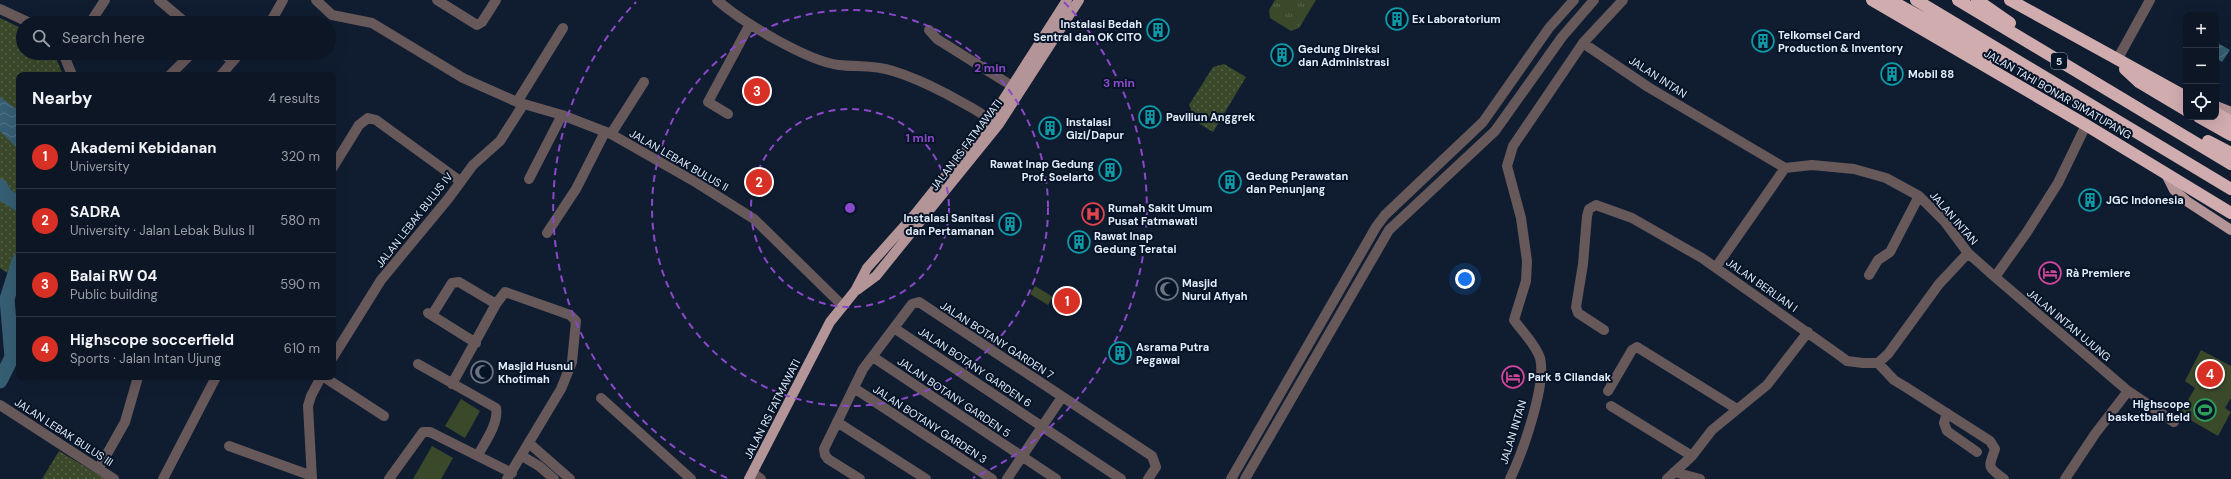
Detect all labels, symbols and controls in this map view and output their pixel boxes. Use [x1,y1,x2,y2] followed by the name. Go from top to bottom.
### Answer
[1384,6,1410,32] building icon: Ex Laboratorium
[1412,12,1501,26] place label: Ex Laboratorium
[2183,12,2219,120] map controls
[2183,12,2219,48] button: +
[16,16,336,60] search box
[1033,17,1142,44] place label: Instalasi Bedah Sentral dan OK CITO
[1145,17,1171,43] building icon: Instalasi Bedah Sentral dan OK CITO
[30,27,52,49] icon: search
[62,28,145,48] text: Search here
[1750,28,1776,54] building icon: Telkomsel Card Production & Inventory
[1778,28,1903,55] place label: Telkomsel Card Production & Inventory
[1269,42,1295,68] building icon: Gedung Direksi dan Administrasi
[1298,42,1389,69] place label: Gedung Direksi dan Administrasi
[1982,46,2134,142] street label: JALAN TAHI BONAR SIMATUPANG
[2183,48,2219,84] button: −
[1626,53,1690,101] street label: JALAN INTAN
[2051,53,2067,69] road number: 5
[974,60,1006,76] text: 2 min
[1879,61,1905,87] building icon: Mobil 88
[1908,67,1954,81] place label: Mobil 88
[1103,75,1135,91] text: 3 min
[744,76,770,106] pin: 3
[2183,84,2219,120] button: locate
[32,87,92,109] text: Nearby
[268,90,320,107] text: 4 results
[927,97,1005,193] street label: JALAN RS FATMAWATI
[1137,104,1163,130] building icon: Paviliun Anggrek
[1166,110,1256,124] place label: Paviliun Anggrek
[1037,115,1063,141] building icon: Instalasi Gizi/Dapur
[1066,115,1124,142] place label: Instalasi Gizi/Dapur
[627,126,731,194] street label: JALAN LEBAK BULUS II
[905,130,935,146] text: 1 min
[70,138,216,158] text: Akademi Kebidanan
[43,148,47,165] text: 1
[281,148,320,165] text: 320 m
[990,157,1094,184] place label: Rawat Inap Gedung Prof. Soelarto
[1097,157,1123,183] building icon: Rawat Inap Gedung Prof. Soelarto
[70,158,130,175] text: University
[746,167,772,197] pin: 2
[372,169,456,270] street label: JALAN LEBAK BULUS IV
[1217,169,1243,195] building icon: Gedung Perawatan dan Penunjang
[1246,169,1348,196] place label: Gedung Perawatan dan Penunjang
[2077,187,2103,213] building icon: JGC Indonesia
[1927,188,1981,248] street label: JALAN INTAN
[2106,193,2184,207] place label: JGC Indonesia
[843,201,857,215] centre of rings
[1080,201,1106,227] hospital icon: Rumah Sakit Umum Pusat Fatmawati
[1108,201,1213,228] place label: Rumah Sakit Umum Pusat Fatmawati
[70,202,120,222] text: SADRA
[904,211,994,238] place label: Instalasi Sanitasi dan Pertamanan
[997,211,1023,237] building icon: Instalasi Sanitasi dan Pertamanan
[41,212,49,229] text: 2
[280,212,320,229] text: 580 m
[70,222,255,239] text: University · Jalan Lebak Bulus II
[1066,229,1092,255] building icon: Rawat Inap Gedung Teratai
[1094,229,1176,256] place label: Rawat Inap Gedung Teratai
[1723,255,1801,315] street label: JALAN BERLIAN I
[2037,260,2063,286] hotel icon: Rà Premiere
[70,266,157,286] text: Balai RW 04
[2066,266,2131,280] place label: Rà Premiere
[1455,269,1475,289] your location
[41,276,49,293] text: 3
[280,276,320,293] text: 590 m
[1154,276,1180,302] mosque icon: Masjid Nurul Afiyah
[1182,276,1248,303] place label: Masjid Nurul Afiyah
[70,286,158,303] text: Public building
[1054,286,1080,316] pin: 1
[2024,286,2114,364] street label: JALAN INTAN UJUNG
[938,298,1057,382] street label: JALAN BOTANY GARDEN 7
[916,324,1034,410] street label: JALAN BOTANY GARDEN 6
[70,330,234,350] text: Highscope soccerfield
[41,340,49,357] text: 4
[284,340,320,357] text: 610 m
[1107,340,1133,366] building icon: Asrama Putra Pegawai
[1136,340,1209,367] place label: Asrama Putra Pegawai
[70,350,221,367] text: Sports · Jalan Intan Ujung
[895,354,1014,440] street label: JALAN BOTANY GARDEN 5
[741,357,803,461] street label: JALAN RS FATMAWATI
[469,359,495,385] mosque icon: Masjid Husnul Khotimah
[498,359,573,386] place label: Masjid Husnul Khotimah
[2197,359,2223,389] pin: 4
[1500,364,1526,390] hotel icon: Park 5 Cilandak
[1528,370,1612,384] place label: Park 5 Cilandak
[870,382,990,466] street label: JALAN BOTANY GARDEN 3
[12,395,116,469] street label: JALAN LEBAK BULUS III
[2108,397,2190,424] place label: Highscope basketball field
[2192,397,2218,423] sports icon: Highscope basketball field
[1497,398,1529,466] street label: JALAN INTAN

